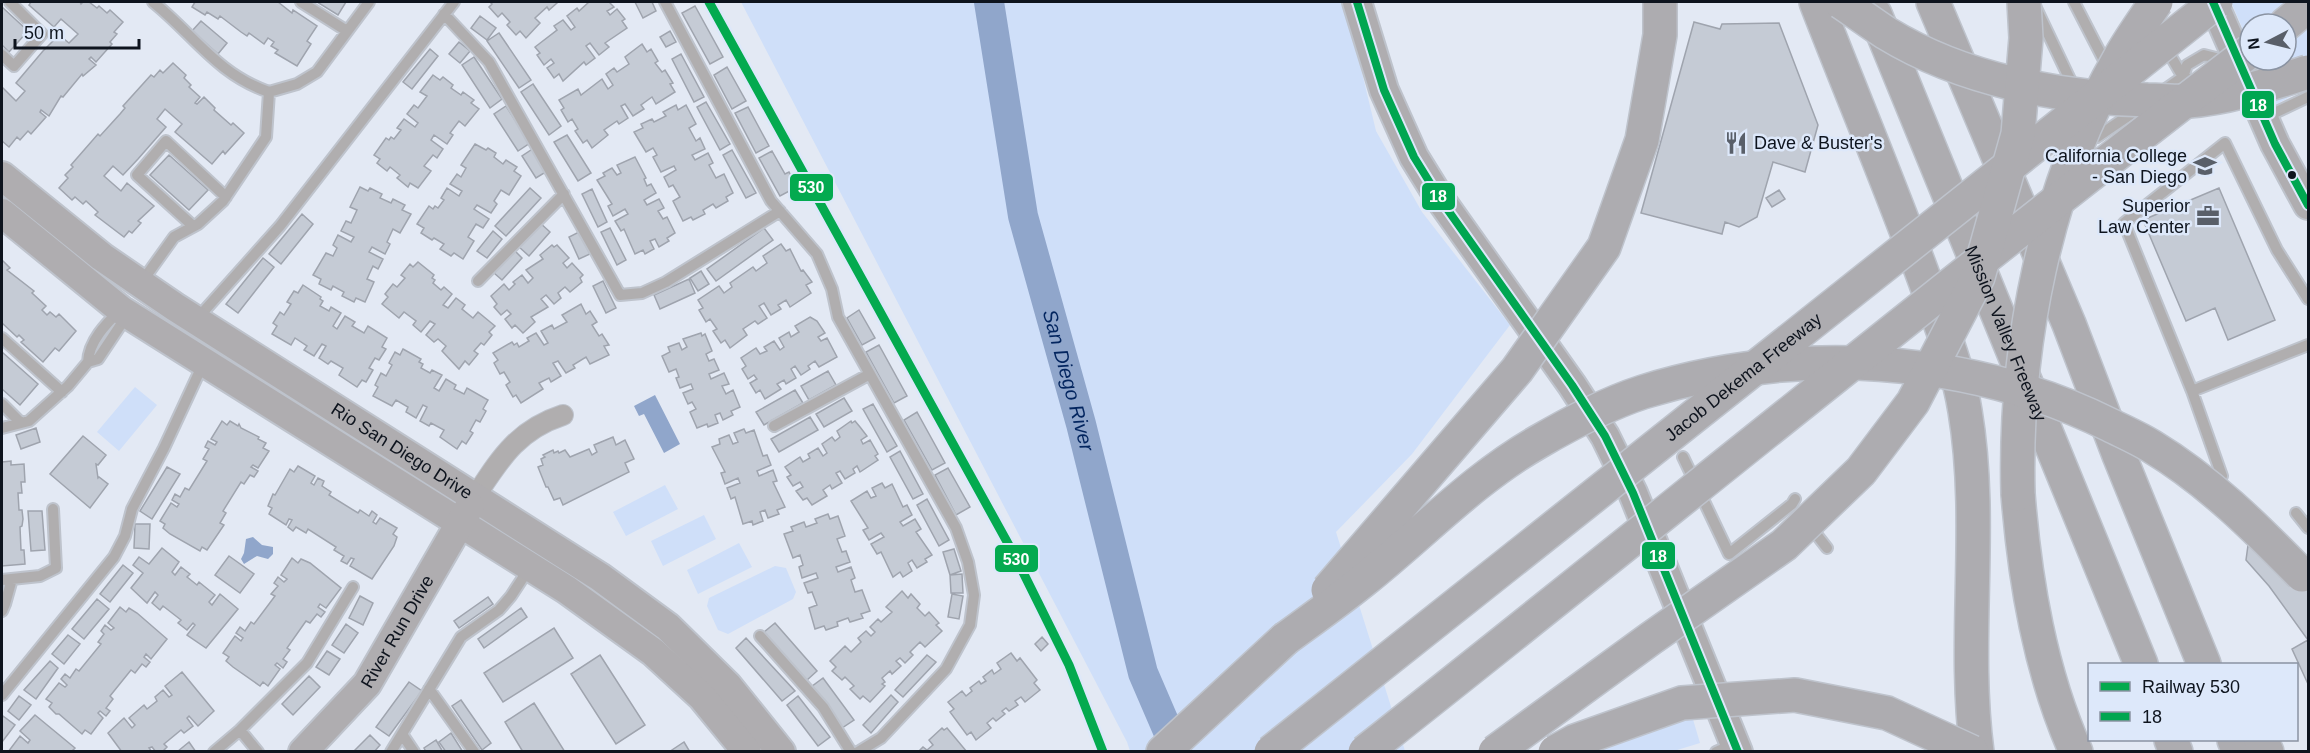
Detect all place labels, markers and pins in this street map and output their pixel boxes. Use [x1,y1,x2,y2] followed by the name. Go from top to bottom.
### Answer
[1723,130,1749,156] restaurant icon: Dave & Buster's
[1754,133,1883,153] place label: Dave & Buster's
[2045,146,2187,187] place label: California College - San Diego
[2192,153,2218,179] school or university icon: California College - San Diego
[2286,169,2298,181] unlabelled marker
[2098,196,2190,237] place label: Superior Law Center
[2195,203,2221,229] office icon: Superior Law Center

